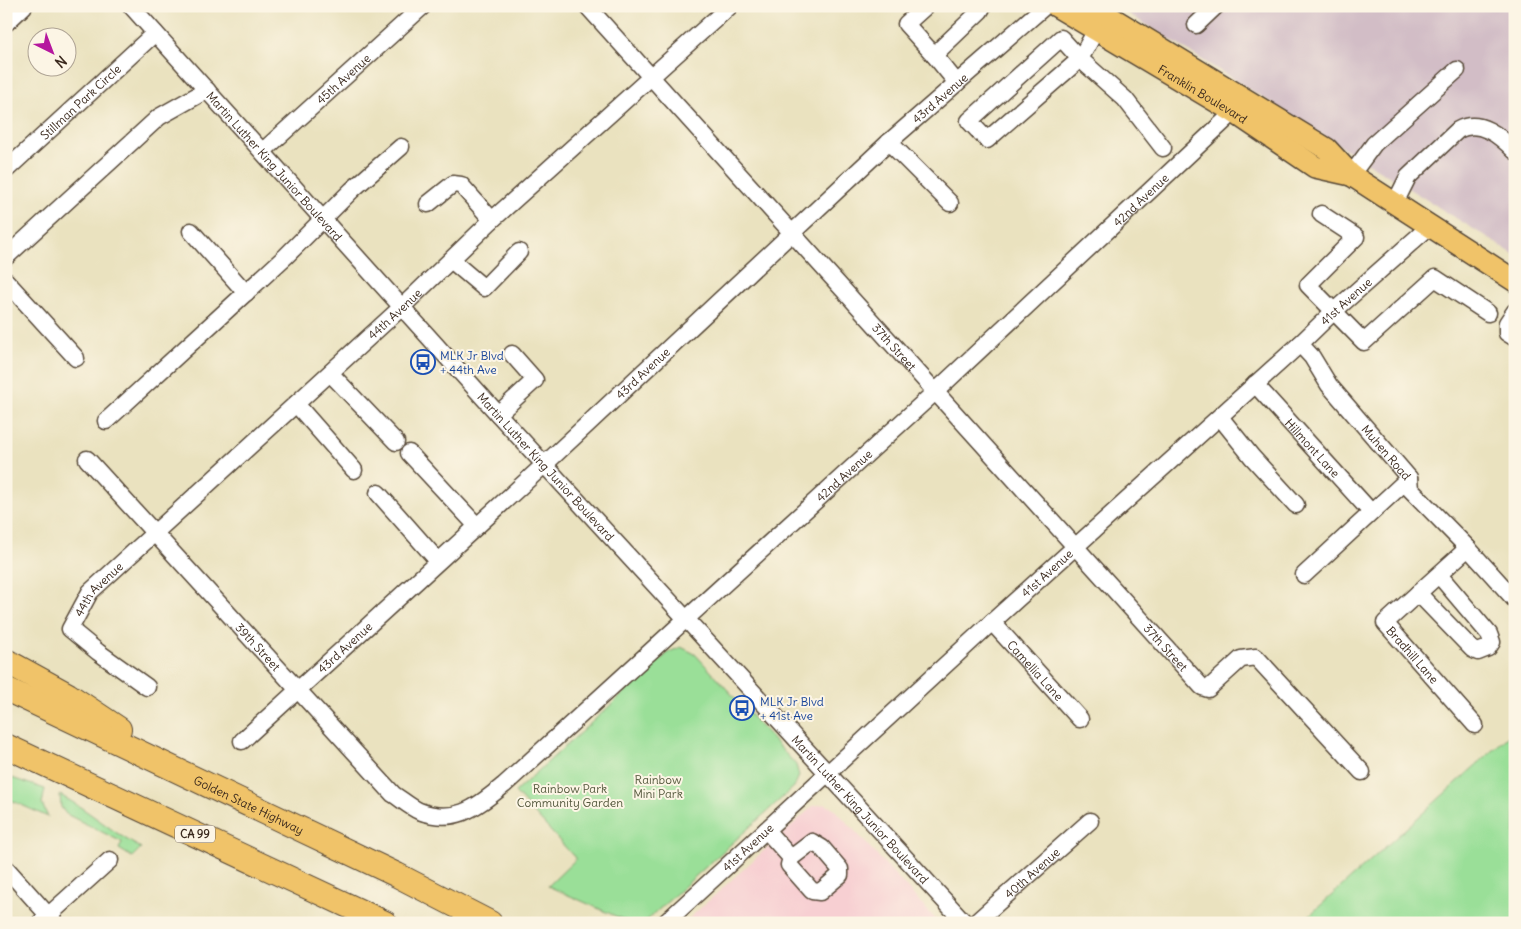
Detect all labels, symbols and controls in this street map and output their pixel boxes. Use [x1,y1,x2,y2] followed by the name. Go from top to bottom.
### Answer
[28,28,78,78] north arrow
[313,50,373,107] street label: 45th Avenue
[51,52,70,72] text: N
[37,61,124,142] street label: Stillman Park Circle
[1155,61,1250,126] street label: Franklin Boulevard
[909,70,971,126] street label: 43rd Avenue
[204,88,346,244] street label: Martin Luther King Junior Boulevard
[1110,170,1171,229] street label: 42nd Avenue
[1317,274,1374,328] street label: 41st Avenue
[364,285,424,342] street label: 44th Avenue
[869,320,920,373] street label: 37th Street
[612,344,673,402] street label: 43rd Avenue
[440,348,504,377] place label: MLK Jr Blvd + 44th Ave
[410,349,436,375] bus stop icon: MLK Jr Blvd + 44th Ave
[475,389,618,544] street label: Martin Luther King Junior Boulevard
[1282,415,1343,480] street label: Hillmont Lane
[1359,421,1415,483] street label: Muhen Road
[813,446,875,505] street label: 42nd Avenue
[1018,546,1075,600] street label: 41st Avenue
[71,558,126,619] street label: 44th Avenue
[314,618,375,676] street label: 43rd Avenue
[233,619,284,674] street label: 39th Street
[1141,620,1191,674] street label: 37th Street
[1384,623,1442,686] street label: Bradhill Lane
[1005,637,1067,703] street label: Camellia Lane
[760,694,824,723] place label: MLK Jr Blvd + 41st Ave
[729,695,755,721] bus stop icon: MLK Jr Blvd + 41st Ave
[789,732,932,886] street label: Martin Luther King Junior Boulevard
[192,772,306,837] street label: Golden State Highway
[633,772,683,801] park label: Rainbow Mini Park
[517,781,623,810] park label: Rainbow Park Community Garden
[719,820,776,874] street label: 41st Avenue
[175,826,215,842] road number: CA 99
[1001,844,1063,901] street label: 40th Avenue

